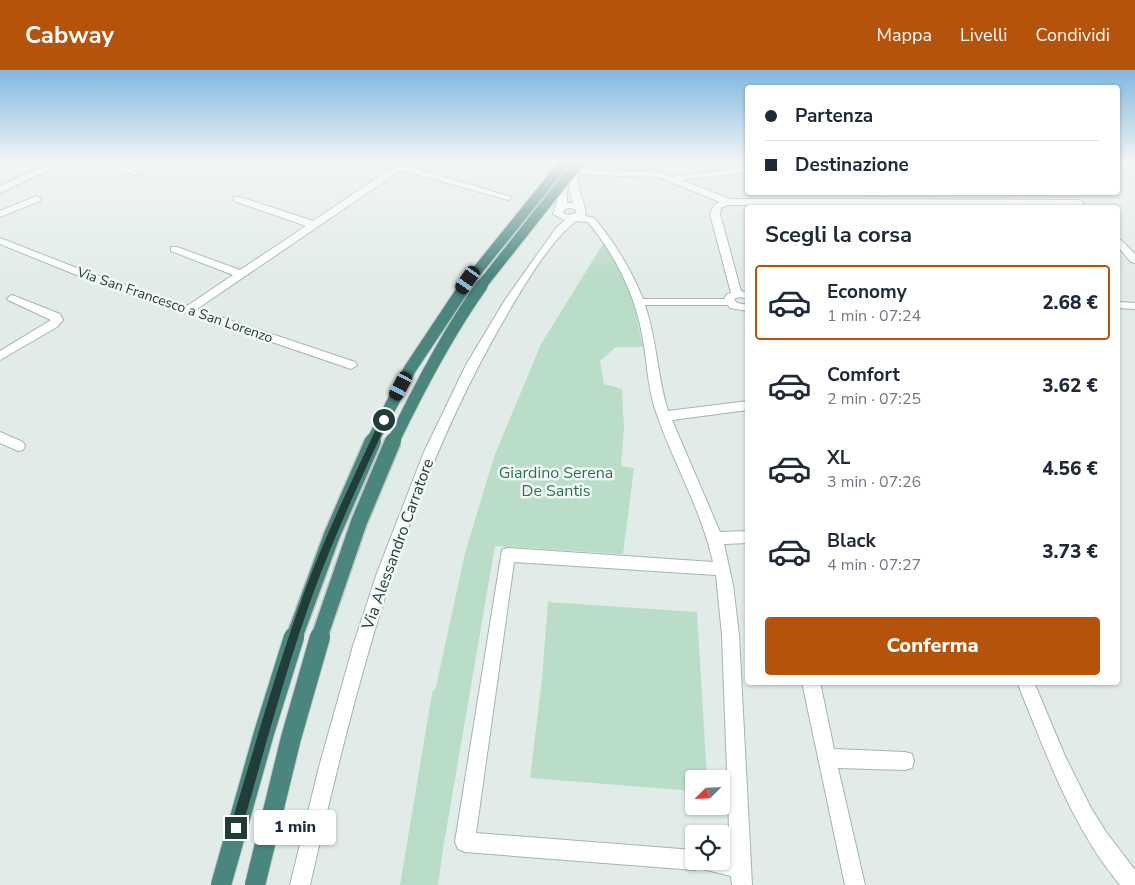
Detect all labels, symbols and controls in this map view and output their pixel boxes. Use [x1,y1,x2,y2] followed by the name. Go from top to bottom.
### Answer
[25,19,114,51] text: Cabway
[877,23,932,47] text: Mappa
[960,23,1007,47] text: Livelli
[1035,23,1110,47] text: Condividi
[795,103,873,129] text: Partenza
[795,152,909,178] text: Destinazione
[765,220,912,250] text: Scegli la corsa
[74,262,276,348] street label: Via San Francesco a San Lorenzo
[453,263,482,297] car
[827,279,907,305] text: Economy
[767,280,812,325] icon: car
[1042,290,1098,316] text: 2.68 €
[827,305,921,327] text: 1 min · 07:24
[827,362,900,388] text: Comfort
[767,363,812,408] icon: car
[387,369,414,403] car
[1042,373,1098,399] text: 3.62 €
[827,388,921,410] text: 2 min · 07:25
[373,409,395,431] route start
[827,445,850,471] text: XL
[767,446,812,491] icon: car
[356,455,439,634] street label: Via Alessandro Carratore
[1042,456,1098,482] text: 4.56 €
[499,462,613,502] park label: Giardino Serena De Santis
[827,471,921,493] text: 3 min · 07:26
[827,528,876,554] text: Black
[767,529,812,574] icon: car
[1042,539,1098,565] text: 3.73 €
[827,554,921,576] text: 4 min · 07:27
[765,617,1100,675] button: Conferma
[685,770,730,815] north arrow
[685,770,730,870] map controls
[254,810,336,846] callout: 1 min
[274,816,316,838] text: 1 min
[225,817,247,839] route end
[685,825,730,870] button: locate

